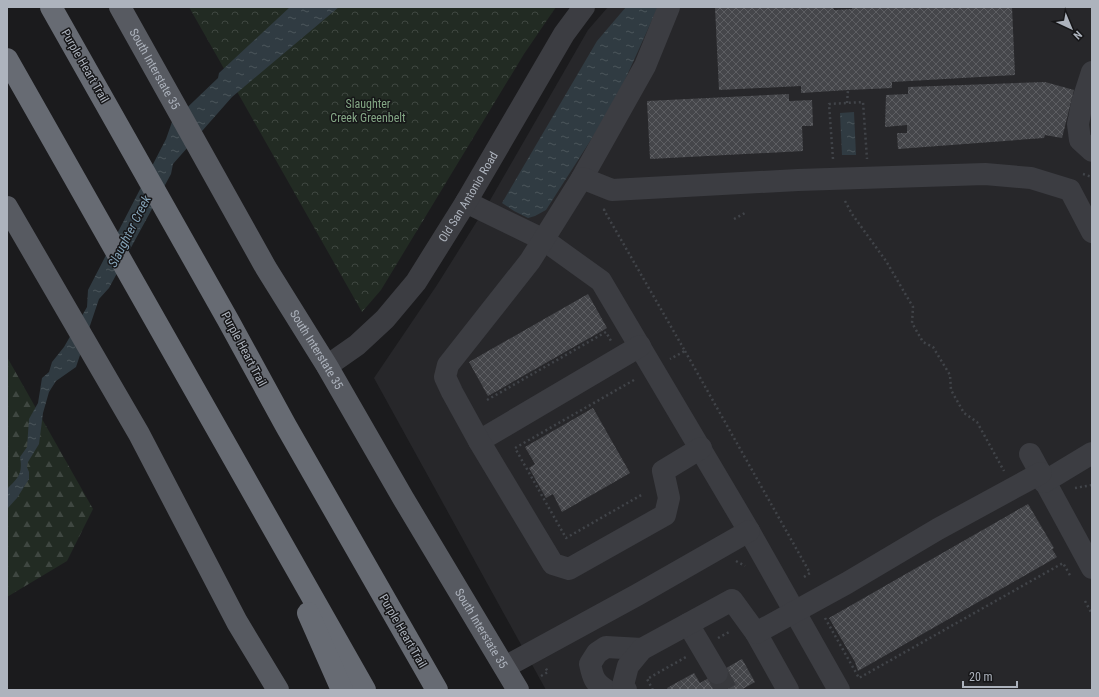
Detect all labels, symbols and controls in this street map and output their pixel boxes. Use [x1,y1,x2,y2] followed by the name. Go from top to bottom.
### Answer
[1051,8,1091,48] north arrow
[126,26,183,112] street label: South Interstate 35
[58,27,112,105] street label: Purple Heart Trail
[1070,28,1085,42] text: N
[330,97,406,125] park label: Slaughter Creek Greenbelt
[436,149,501,245] street label: Old San Antonio Road
[105,192,154,270] water label: Slaughter Creek
[287,307,346,392] street label: South Interstate 35
[218,309,270,389] street label: Purple Heart Trail
[452,586,510,671] street label: South Interstate 35
[376,592,430,670] street label: Purple Heart Trail
[963,663,1017,689] scale bar
[969,670,993,684] text: 20 m

